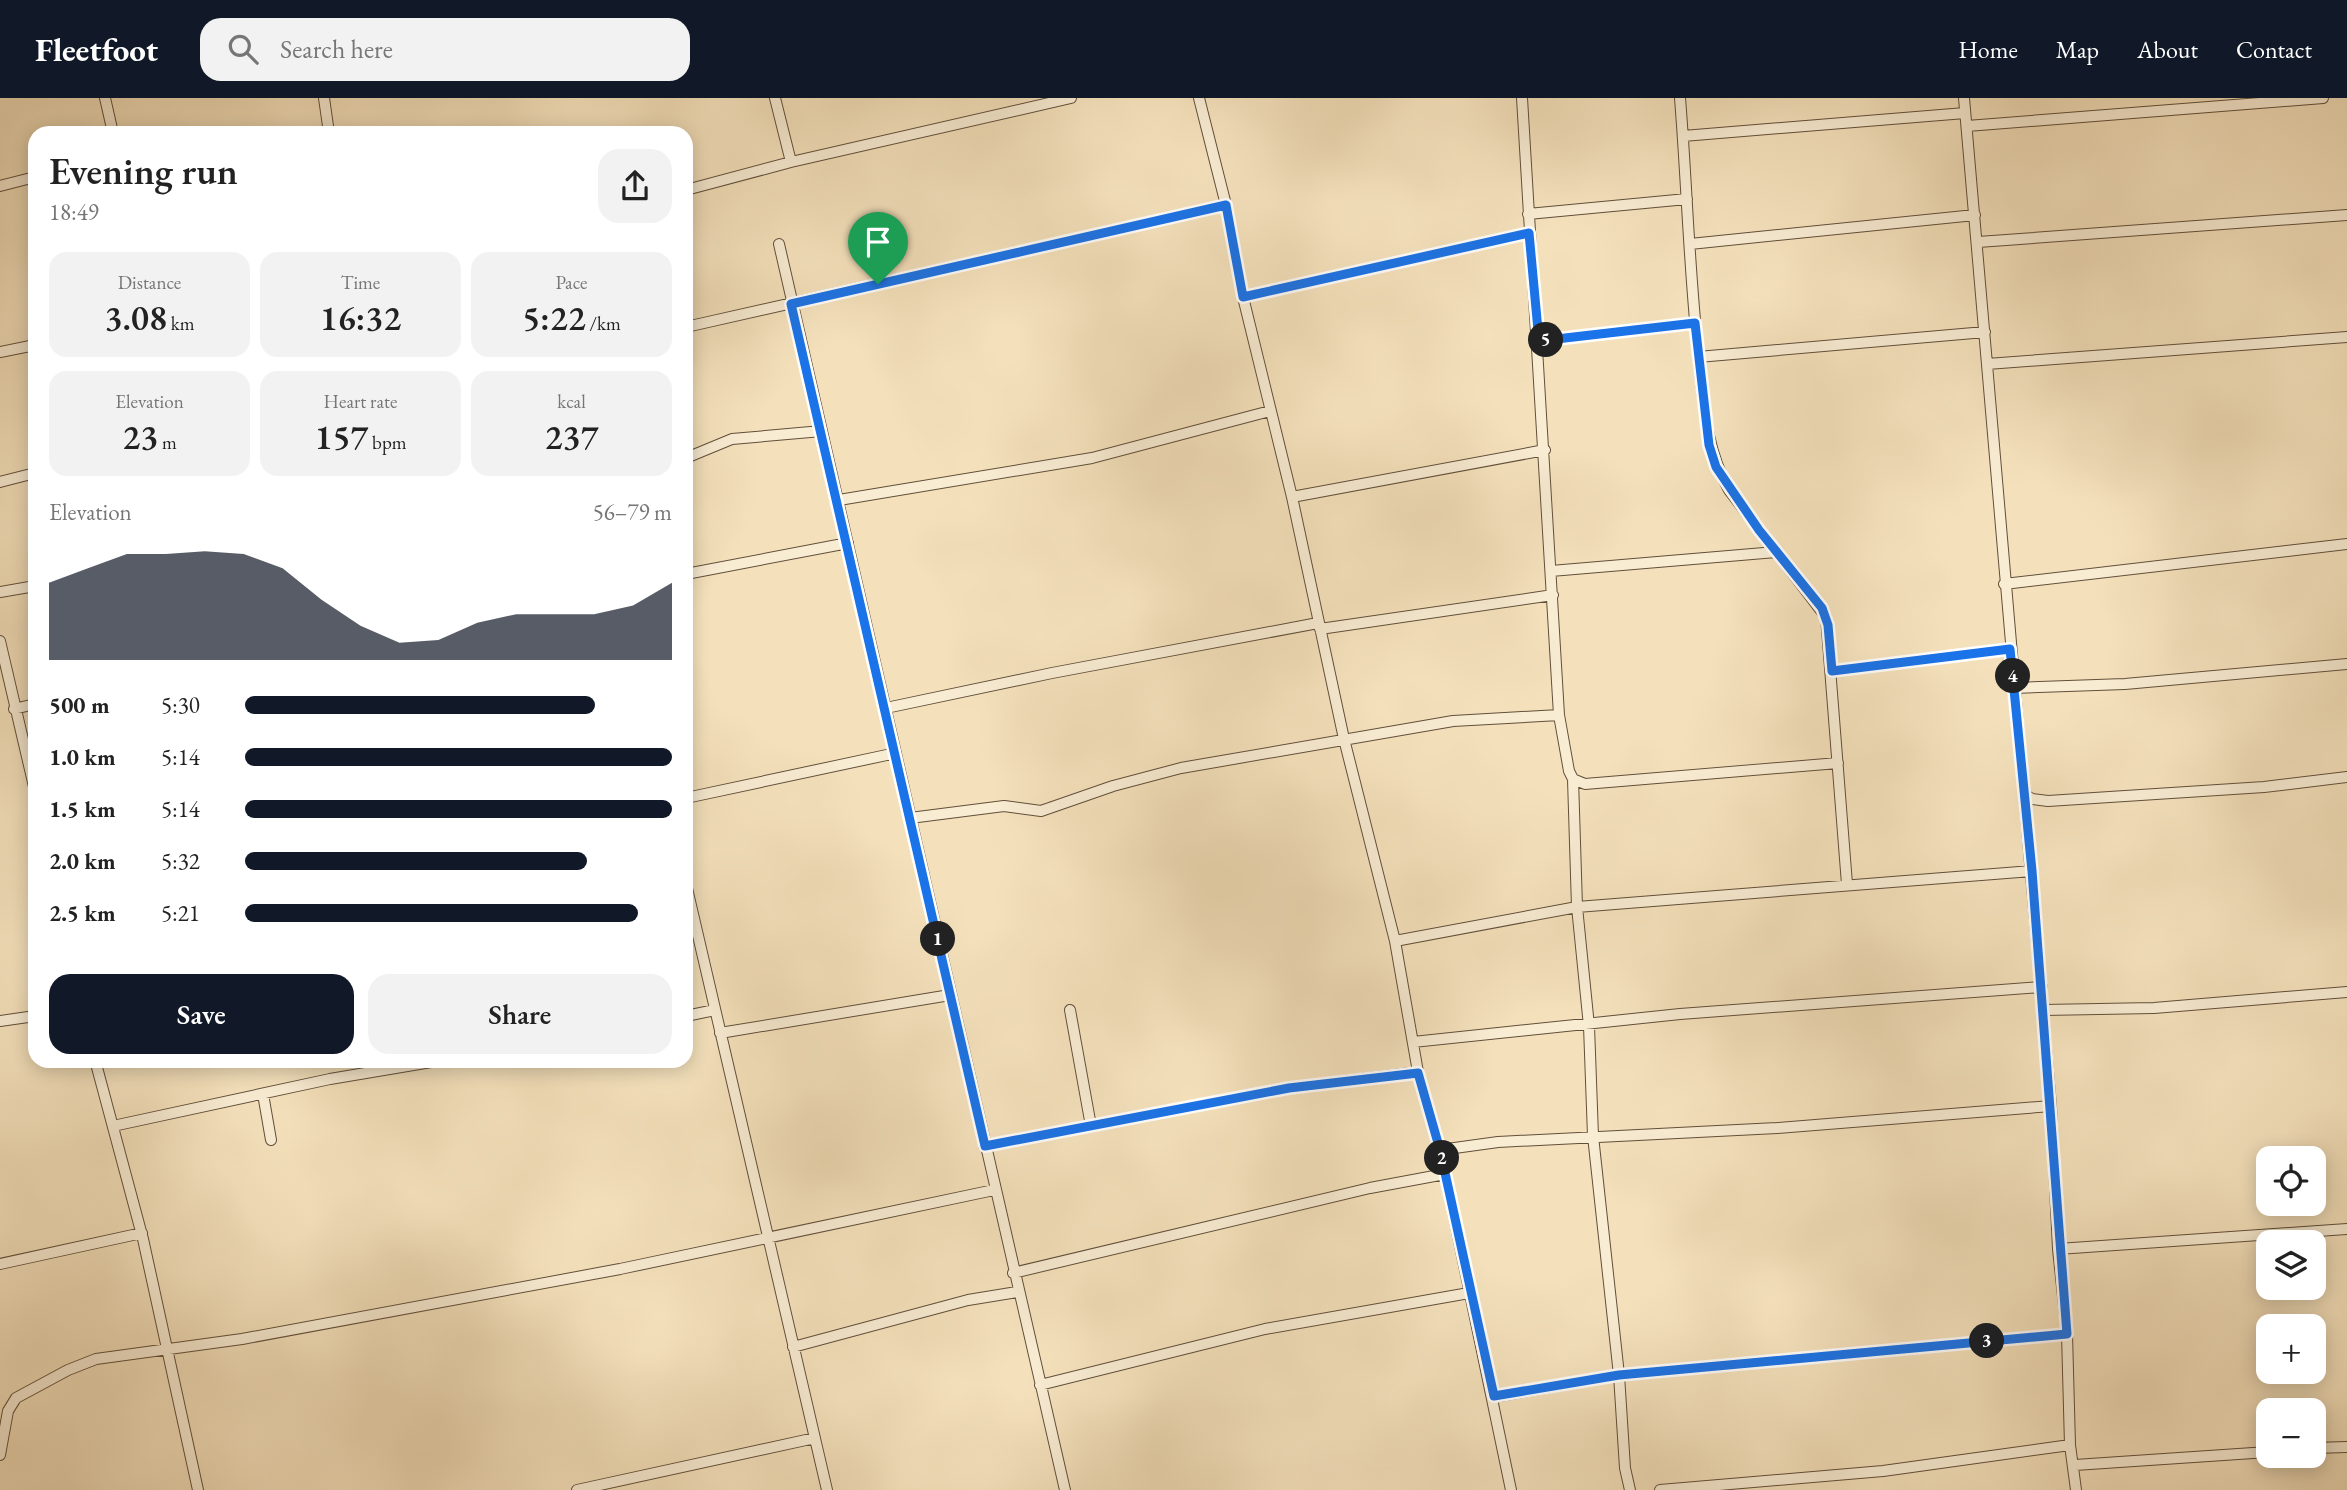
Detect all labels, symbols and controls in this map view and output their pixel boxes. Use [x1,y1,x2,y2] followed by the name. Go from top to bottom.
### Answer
[200,18,690,81] search box
[35,28,158,71] text: Fleetfoot
[224,30,262,68] icon: search
[280,32,393,66] text: Search here
[1958,34,2018,65] text: Home
[2056,34,2099,65] text: Map
[2137,34,2198,65] text: About
[2236,34,2312,65] text: Contact
[49,146,238,195] text: Evening run
[598,149,672,223] button: share
[49,197,99,227] text: 18:49
[848,212,908,284] pin
[859,223,897,261] icon: arrive
[118,270,181,295] text: Distance
[341,270,380,295] text: Time
[556,270,587,295] text: Pace
[105,295,167,340] text: 3.08
[320,295,401,340] text: 16:32
[522,295,586,340] text: 5:22
[167,311,194,336] text: km
[586,311,621,336] text: /km
[1528,322,1564,358] pin: 5
[1540,327,1551,352] text: 5
[115,389,184,414] text: Elevation
[324,389,397,414] text: Heart rate
[557,389,586,414] text: kcal
[122,414,158,459] text: 23
[314,414,368,459] text: 157
[545,414,598,459] text: 237
[158,430,177,455] text: m
[368,430,407,455] text: bpm
[49,497,132,527] text: Elevation
[593,497,672,527] text: 56–79 m
[1996,658,2030,694] pin: 4
[2007,663,2018,688] text: 4
[49,690,110,720] text: 500 m
[161,690,200,720] text: 5:30
[49,742,116,772] text: 1.0 km
[161,742,200,772] text: 5:14
[49,794,116,824] text: 1.5 km
[161,794,200,824] text: 5:14
[49,846,116,876] text: 2.0 km
[161,846,200,876] text: 5:32
[49,898,116,928] text: 2.5 km
[161,898,200,928] text: 5:21
[920,922,956,956] pin: 1
[932,926,943,951] text: 1
[49,974,354,1054] button: Save
[368,974,672,1054] button: Share
[1424,1140,1460,1176] pin: 2
[1436,1145,1447,1170] text: 2
[2256,1146,2326,1468] map controls
[2256,1146,2326,1216] button: locate
[2256,1230,2326,1300] button: layers
[2256,1314,2326,1384] button: +
[1969,1324,2004,1358] pin: 3
[1981,1328,1992,1353] text: 3
[2256,1398,2326,1468] button: −

